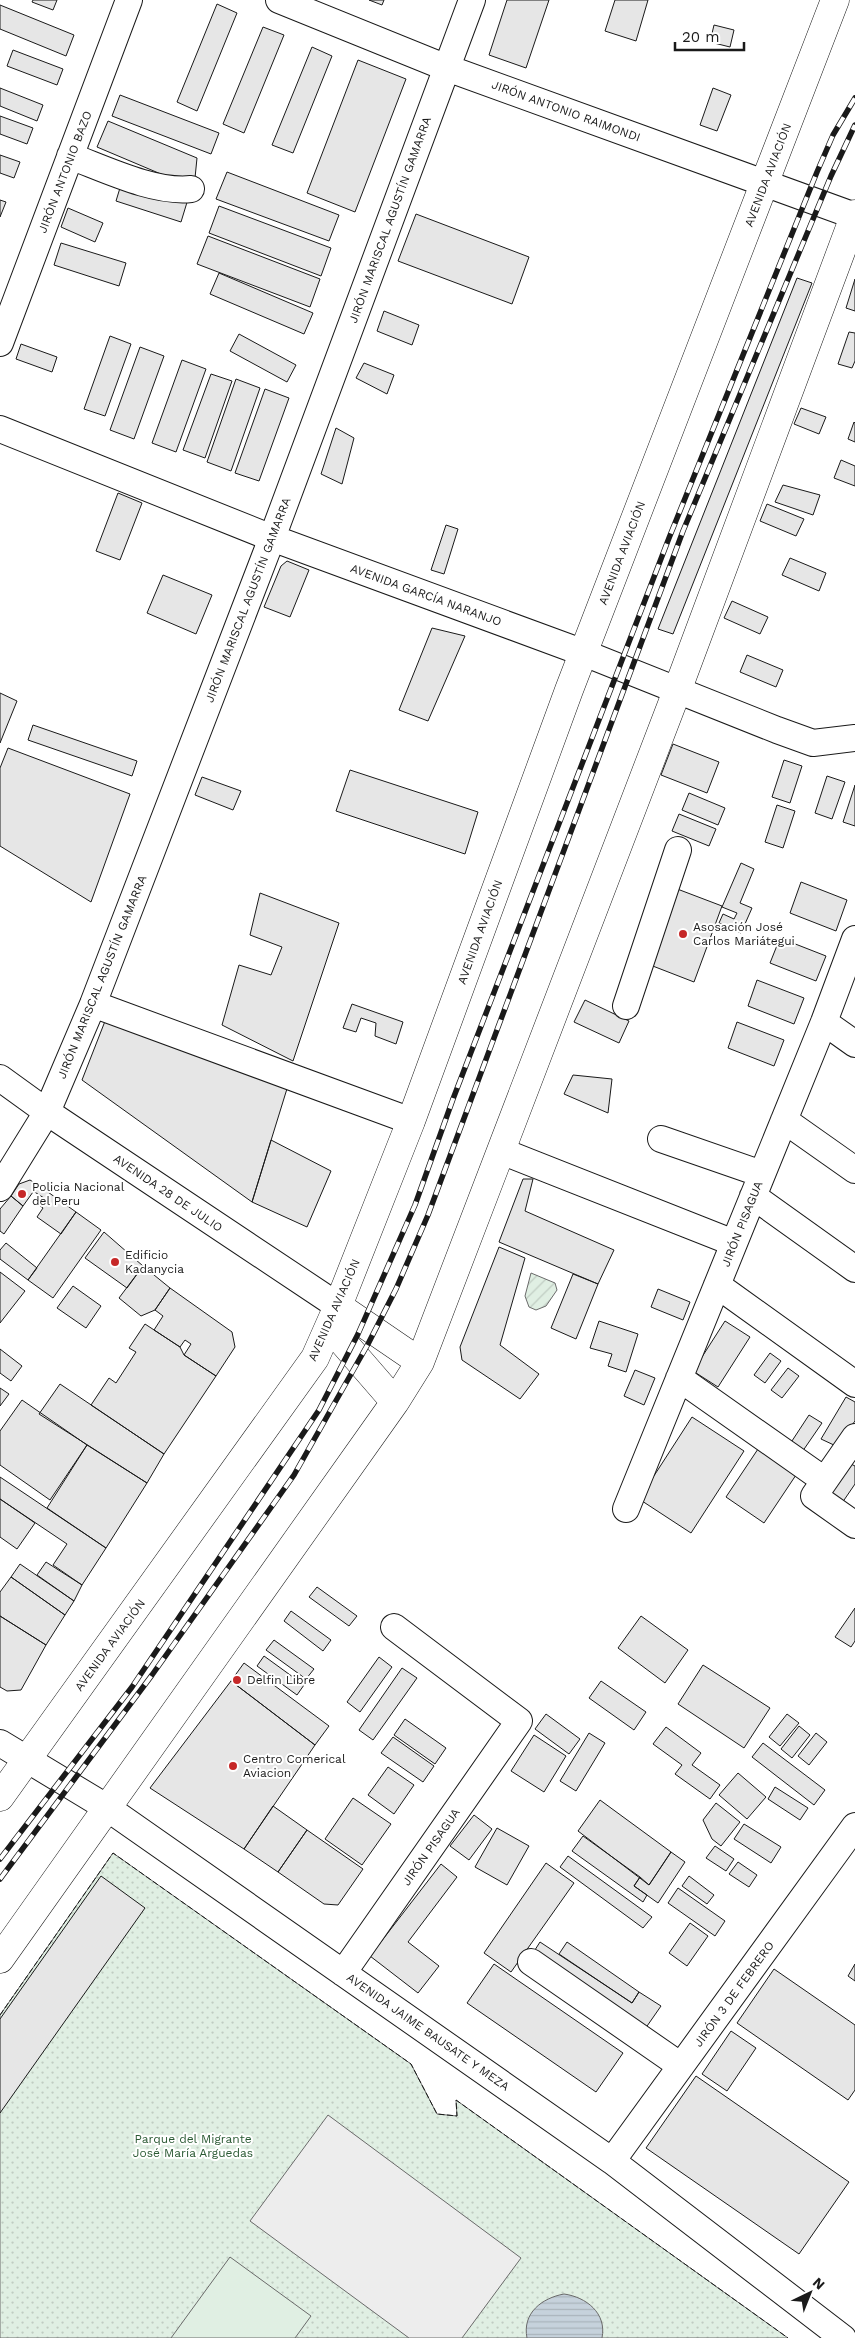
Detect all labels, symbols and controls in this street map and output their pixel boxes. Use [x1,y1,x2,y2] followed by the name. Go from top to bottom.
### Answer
[675,20,744,52] scale bar
[682,28,720,46] text: 20 m
[490,77,642,145] street label: JIRÓN ANTONIO RAIMONDI
[35,109,95,235] street label: JIRÓN ANTONIO BAZO
[346,115,434,325] street label: JIRÓN MARISCAL AGUSTÍN GAMARRA
[742,121,794,229] street label: AVENIDA AVIACIÓN
[202,495,294,705] street label: JIRÓN MARISCAL AGUSTÍN GAMARRA
[596,499,648,607] street label: AVENIDA AVIACIÓN
[348,561,504,629] street label: AVENIDA GARCÍA NARANJO
[55,873,149,1081] street label: JIRÓN MARISCAL AGUSTÍN GAMARRA
[455,878,505,986] street label: AVENIDA AVIACIÓN
[693,920,795,948] place label: Asosación José Carlos Mariátegui
[677,928,689,940] marker: Asosación José Carlos Mariátegui
[111,1151,225,1235] street label: AVENIDA 28 DE JULIO
[718,1179,766,1269] street label: JIRÓN PISAGUA
[32,1180,125,1208] place label: Policia Nacional del Peru
[16,1188,28,1200] marker: Policia Nacional del Peru
[125,1248,184,1276] place label: Edificio Kadanycia
[109,1256,121,1268] marker: Edificio Kadanycia
[305,1257,363,1363] street label: AVENIDA AVIACIÓN
[72,1596,148,1694] street label: AVENIDA AVIACIÓN
[247,1673,315,1687] place label: Delfin Libre
[231,1674,243,1686] marker: Delfin Libre
[243,1752,346,1780] place label: Centro Comerical Aviacion
[227,1760,239,1772] marker: Centro Comerical Aviacion
[399,1806,463,1888] street label: JIRÓN PISAGUA
[691,1939,777,2049] street label: JIRÓN 3 DE FEBRERO
[344,1970,512,2094] street label: AVENIDA JAIME BAUSATE Y MEZA
[133,2132,253,2160] park label: Parque del Migrante José María Arguedas
[785,2268,835,2318] north arrow
[810,2274,828,2293] text: N

